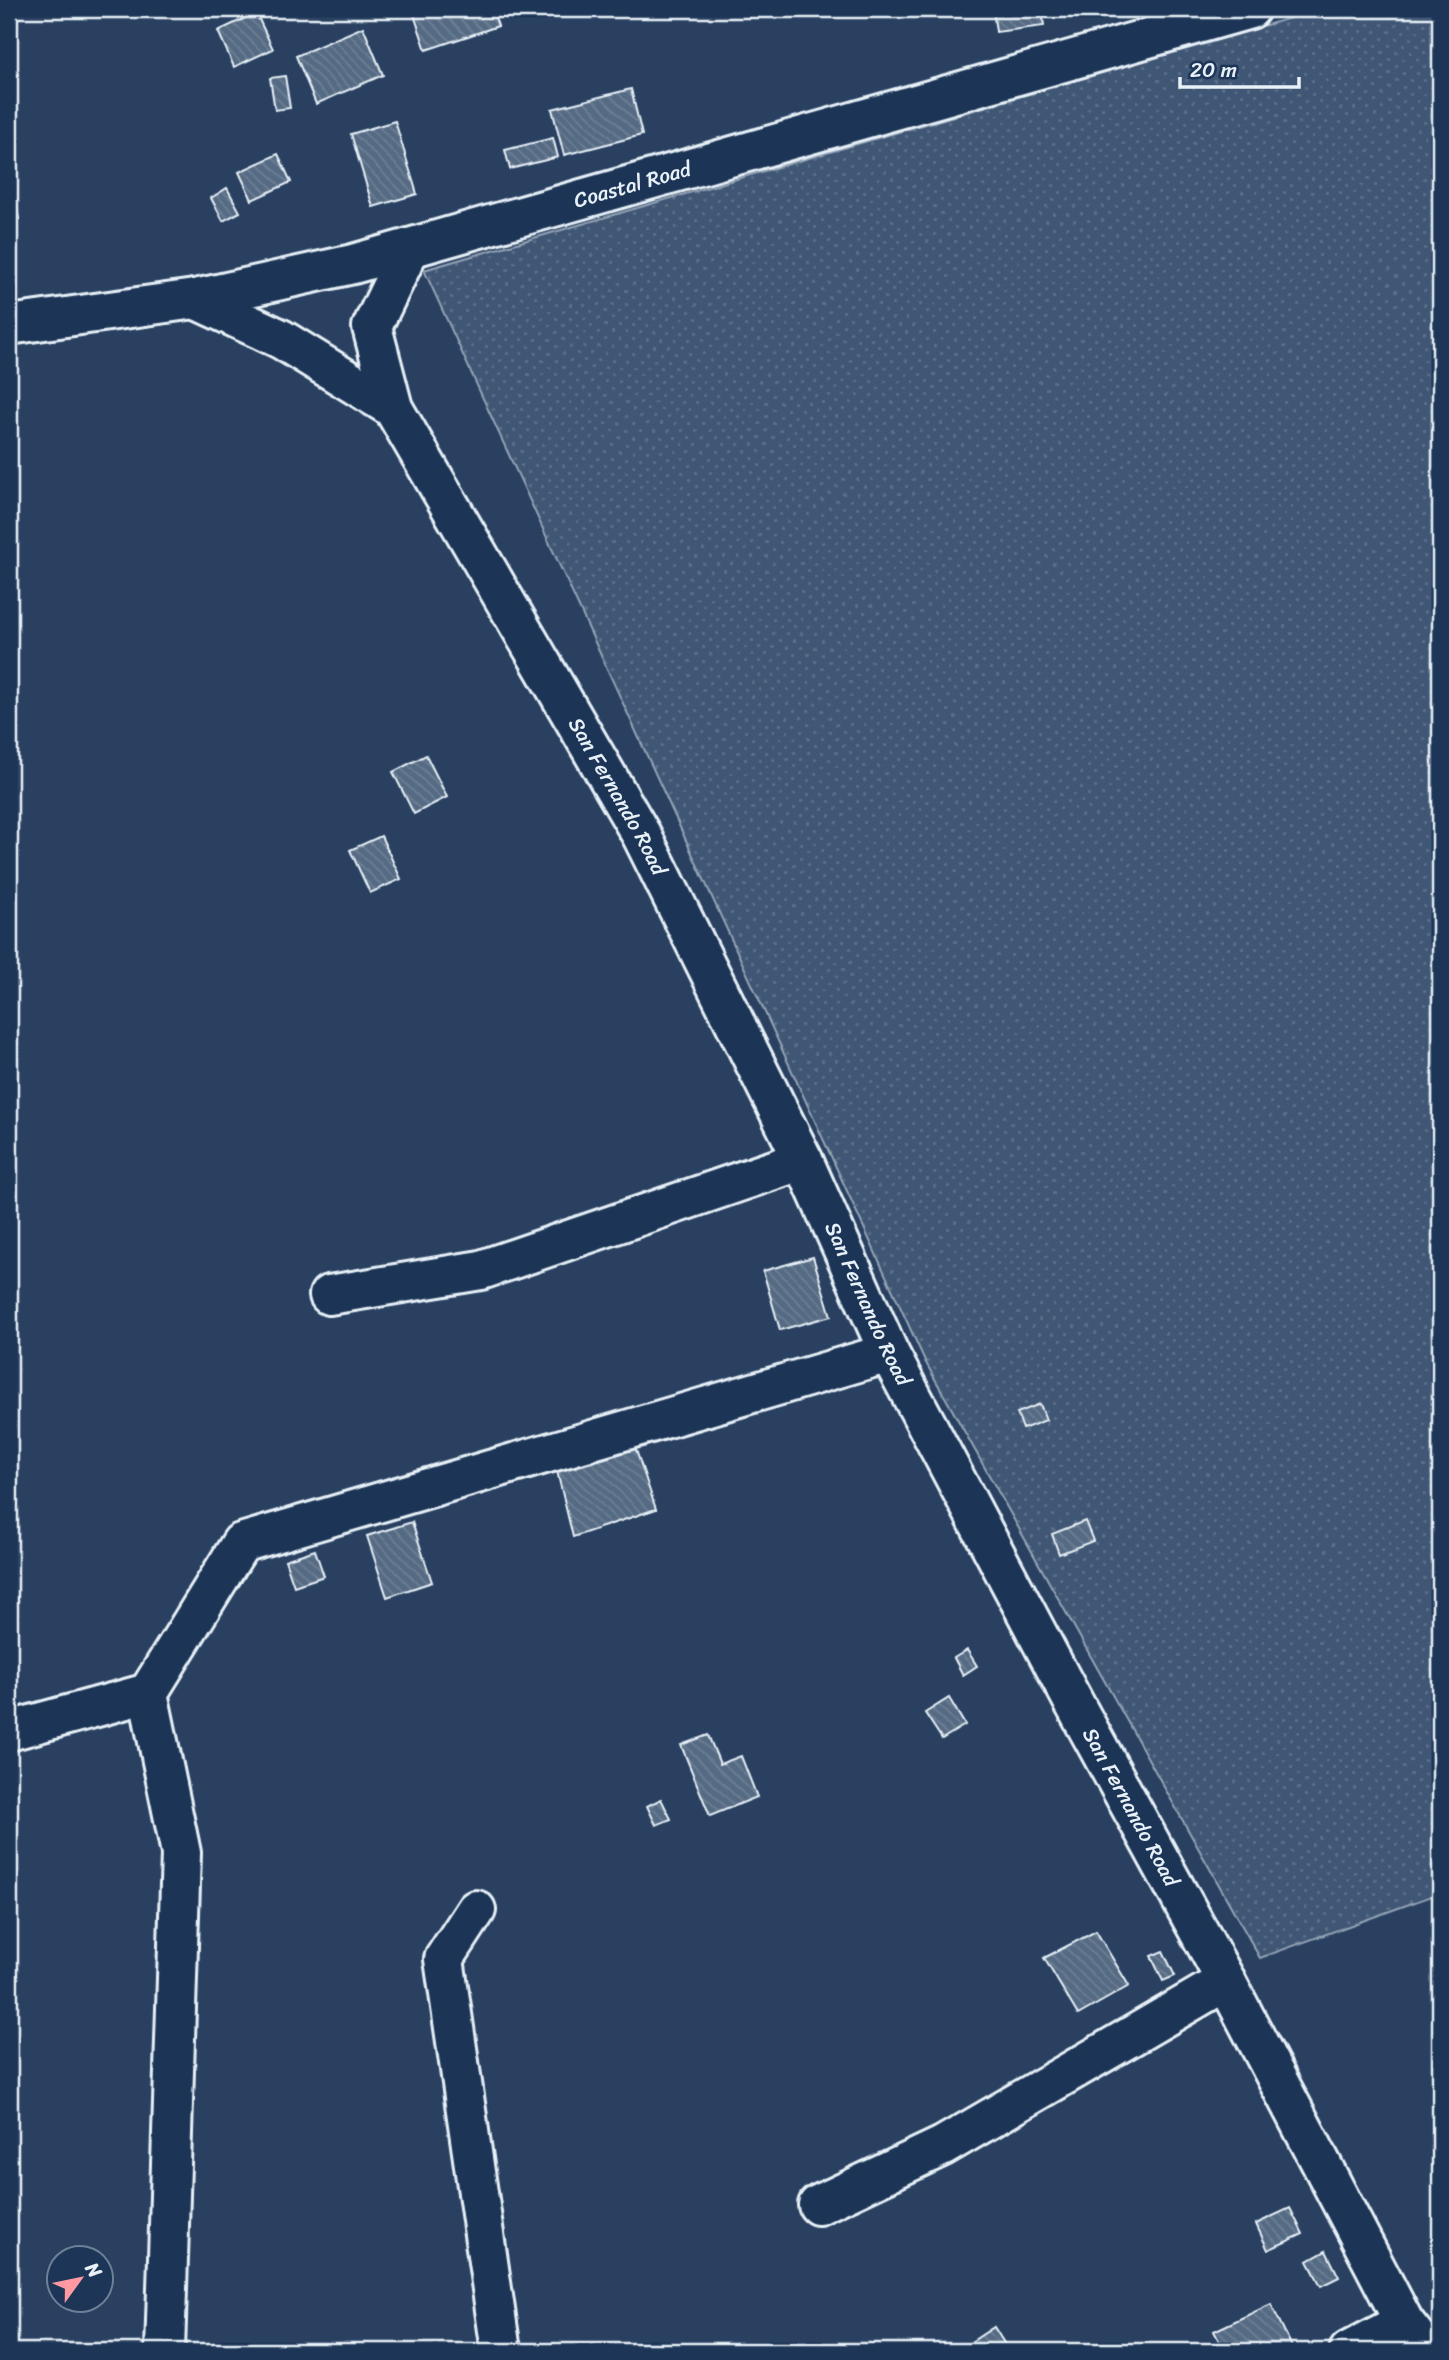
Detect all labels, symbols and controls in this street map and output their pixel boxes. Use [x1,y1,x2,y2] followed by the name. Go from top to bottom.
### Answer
[1180,46,1298,90] scale bar
[1190,51,1237,89] text: 20 m
[569,149,697,219] street label: Coastal Road
[558,710,679,884] street label: San Fernando Road
[814,1215,923,1394] street label: San Fernando Road
[1072,1720,1191,1895] street label: San Fernando Road
[46,2244,116,2314] north arrow
[76,2255,112,2285] text: N

